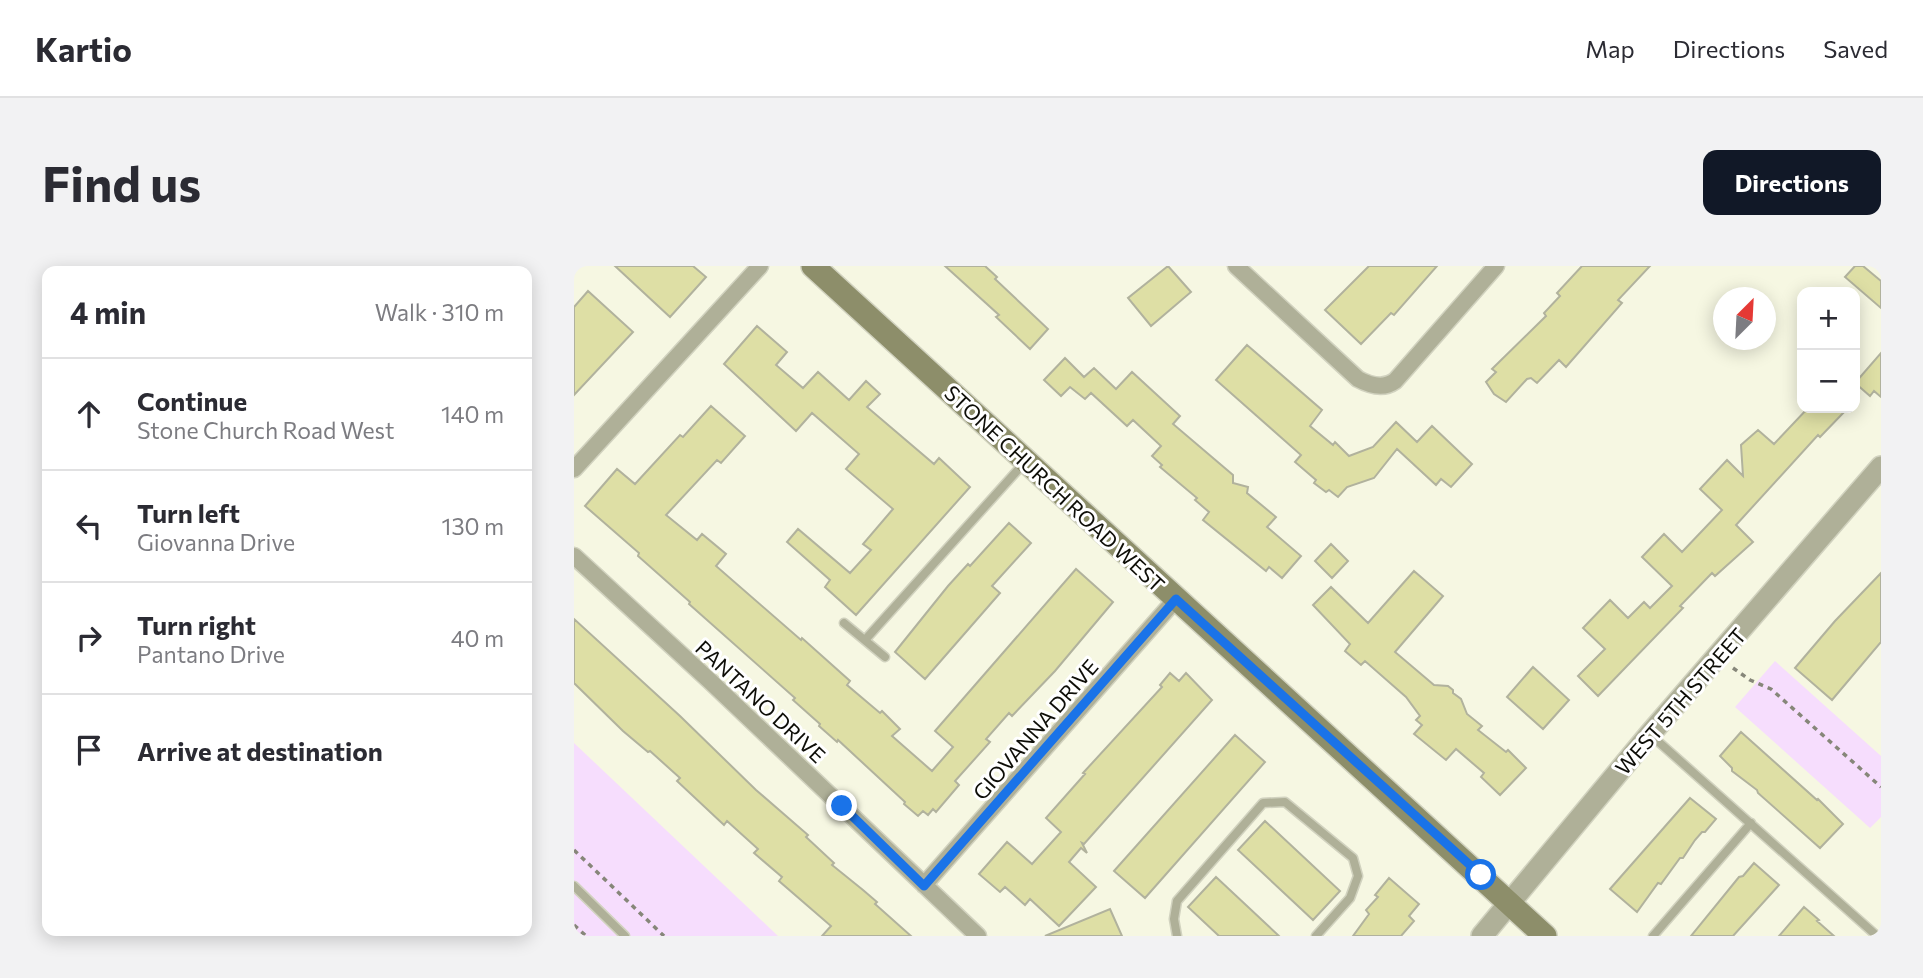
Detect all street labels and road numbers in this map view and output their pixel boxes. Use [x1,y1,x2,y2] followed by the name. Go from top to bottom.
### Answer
[940,380,1170,596] street label: STONE CHURCH ROAD WEST
[1610,623,1750,779] street label: WEST 5TH STREET
[691,635,831,767] street label: PANTANO DRIVE
[967,654,1103,804] street label: GIOVANNA DRIVE

